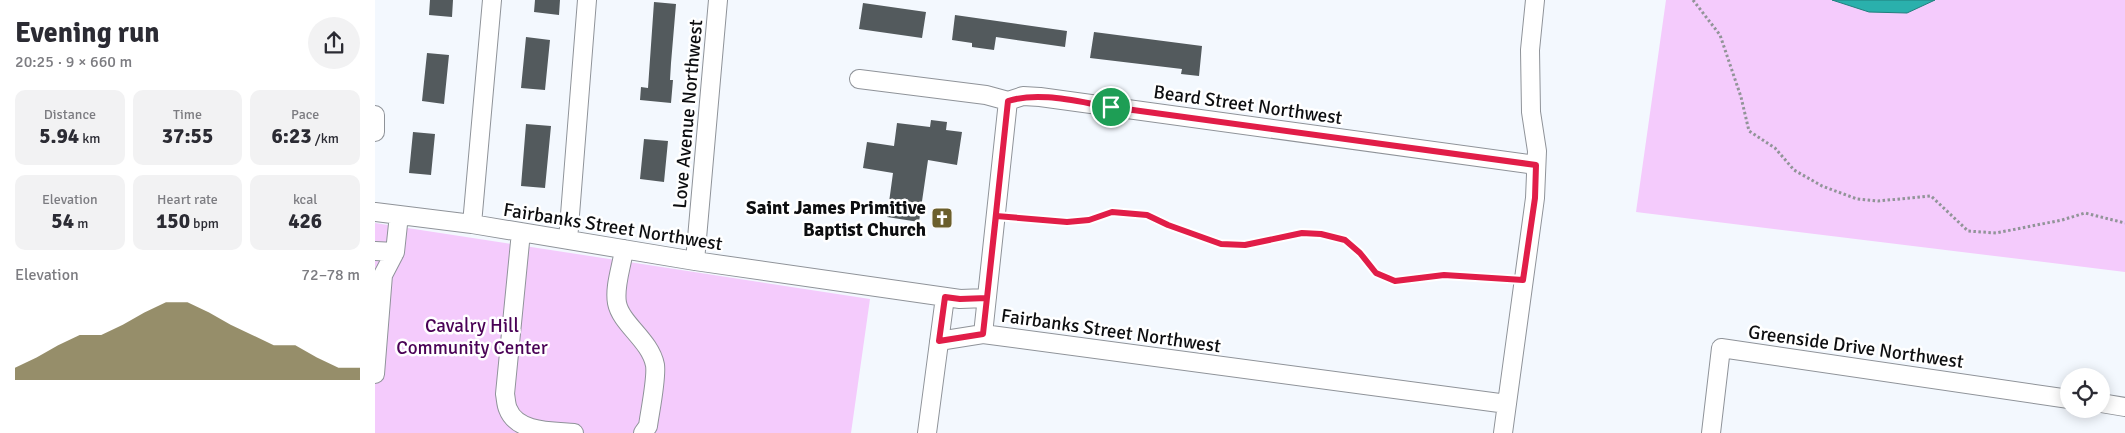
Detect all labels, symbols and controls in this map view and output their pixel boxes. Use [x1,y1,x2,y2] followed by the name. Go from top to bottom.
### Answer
[15,16,160,50] text: Evening run
[308,17,360,69] button: share
[668,18,708,210] street label: Love Avenue Northwest
[15,52,132,72] text: 20:25 · 9 × 660 m
[1152,80,1344,130] street label: Beard Street Northwest
[1090,86,1132,128] pin
[1097,93,1125,121] icon: arrive
[44,106,96,123] text: Distance
[173,106,202,123] text: Time
[291,106,319,123] text: Pace
[39,123,79,149] text: 5.94
[162,123,213,149] text: 37:55
[271,123,312,149] text: 6:23
[79,130,100,147] text: km
[312,130,339,147] text: /km
[42,191,98,208] text: Elevation
[157,191,218,208] text: Heart rate
[293,191,317,208] text: kcal
[746,196,926,242] place label: Saint James Primitive Baptist Church
[502,198,725,256] street label: Fairbanks Street Northwest
[930,206,954,230] church icon: Saint James Primitive Baptist Church
[51,208,74,234] text: 54
[156,208,190,234] text: 150
[288,208,322,234] text: 426
[74,215,88,232] text: m
[190,215,219,232] text: bpm
[15,265,79,285] text: Elevation
[301,265,360,285] text: 72–78 m
[999,304,1223,358] street label: Fairbanks Street Northwest
[396,314,548,360] park label: Cavalry Hill Community Center
[1747,320,1965,374] street label: Greenside Drive Northwest
[2060,368,2110,418] map controls
[2060,368,2110,418] button: locate

